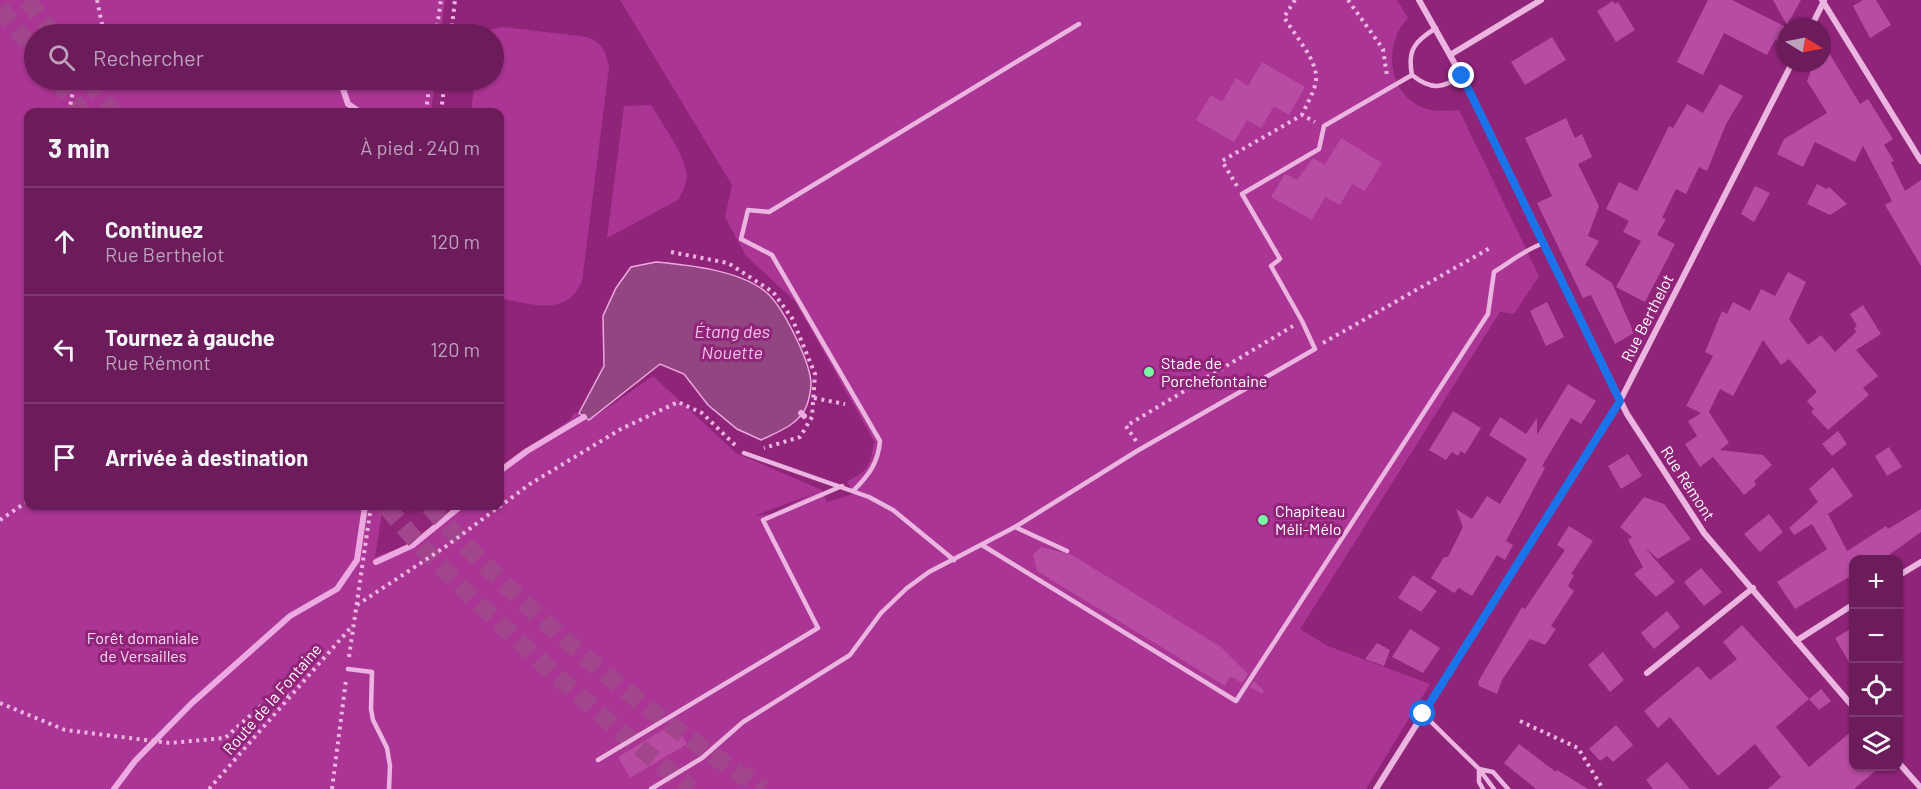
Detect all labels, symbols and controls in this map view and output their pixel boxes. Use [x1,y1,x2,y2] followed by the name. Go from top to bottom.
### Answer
[1777,18,1831,72] north arrow
[24,24,504,90] search box
[45,41,78,74] icon: search
[93,44,204,70] text: Rechercher
[1448,62,1474,88] route end
[48,132,110,163] text: 3 min
[360,135,480,159] text: À pied · 240 m
[105,216,203,242] text: Continuez
[48,225,81,258] icon: ahead
[430,229,480,253] text: 120 m
[105,242,225,266] text: Rue Berthelot
[1616,271,1677,365] street label: Rue Berthelot
[694,320,770,363] water label: Étang des Nouette
[105,324,275,350] text: Tournez à gauche
[48,333,81,366] icon: left
[430,337,480,361] text: 120 m
[105,350,211,374] text: Rue Rémont
[1161,353,1267,390] place label: Stade de Porchefontaine
[1142,365,1156,379] marker: Stade de Porchefontaine
[48,441,81,474] icon: arrive
[1657,442,1719,523] street label: Rue Rémont
[105,444,308,470] text: Arrivée à destination
[1275,501,1345,538] place label: Chapiteau Méli-Mélo
[1256,513,1270,527] marker: Chapiteau Méli-Mélo
[1849,555,1903,771] map controls
[1849,555,1903,609] button: +
[1849,609,1903,663] button: −
[87,628,199,665] park label: Forêt domaniale de Versailles
[218,639,325,758] street label: Route de la Fontaine
[1849,663,1903,717] button: locate
[1409,700,1435,726] route start
[1849,717,1903,771] button: layers

